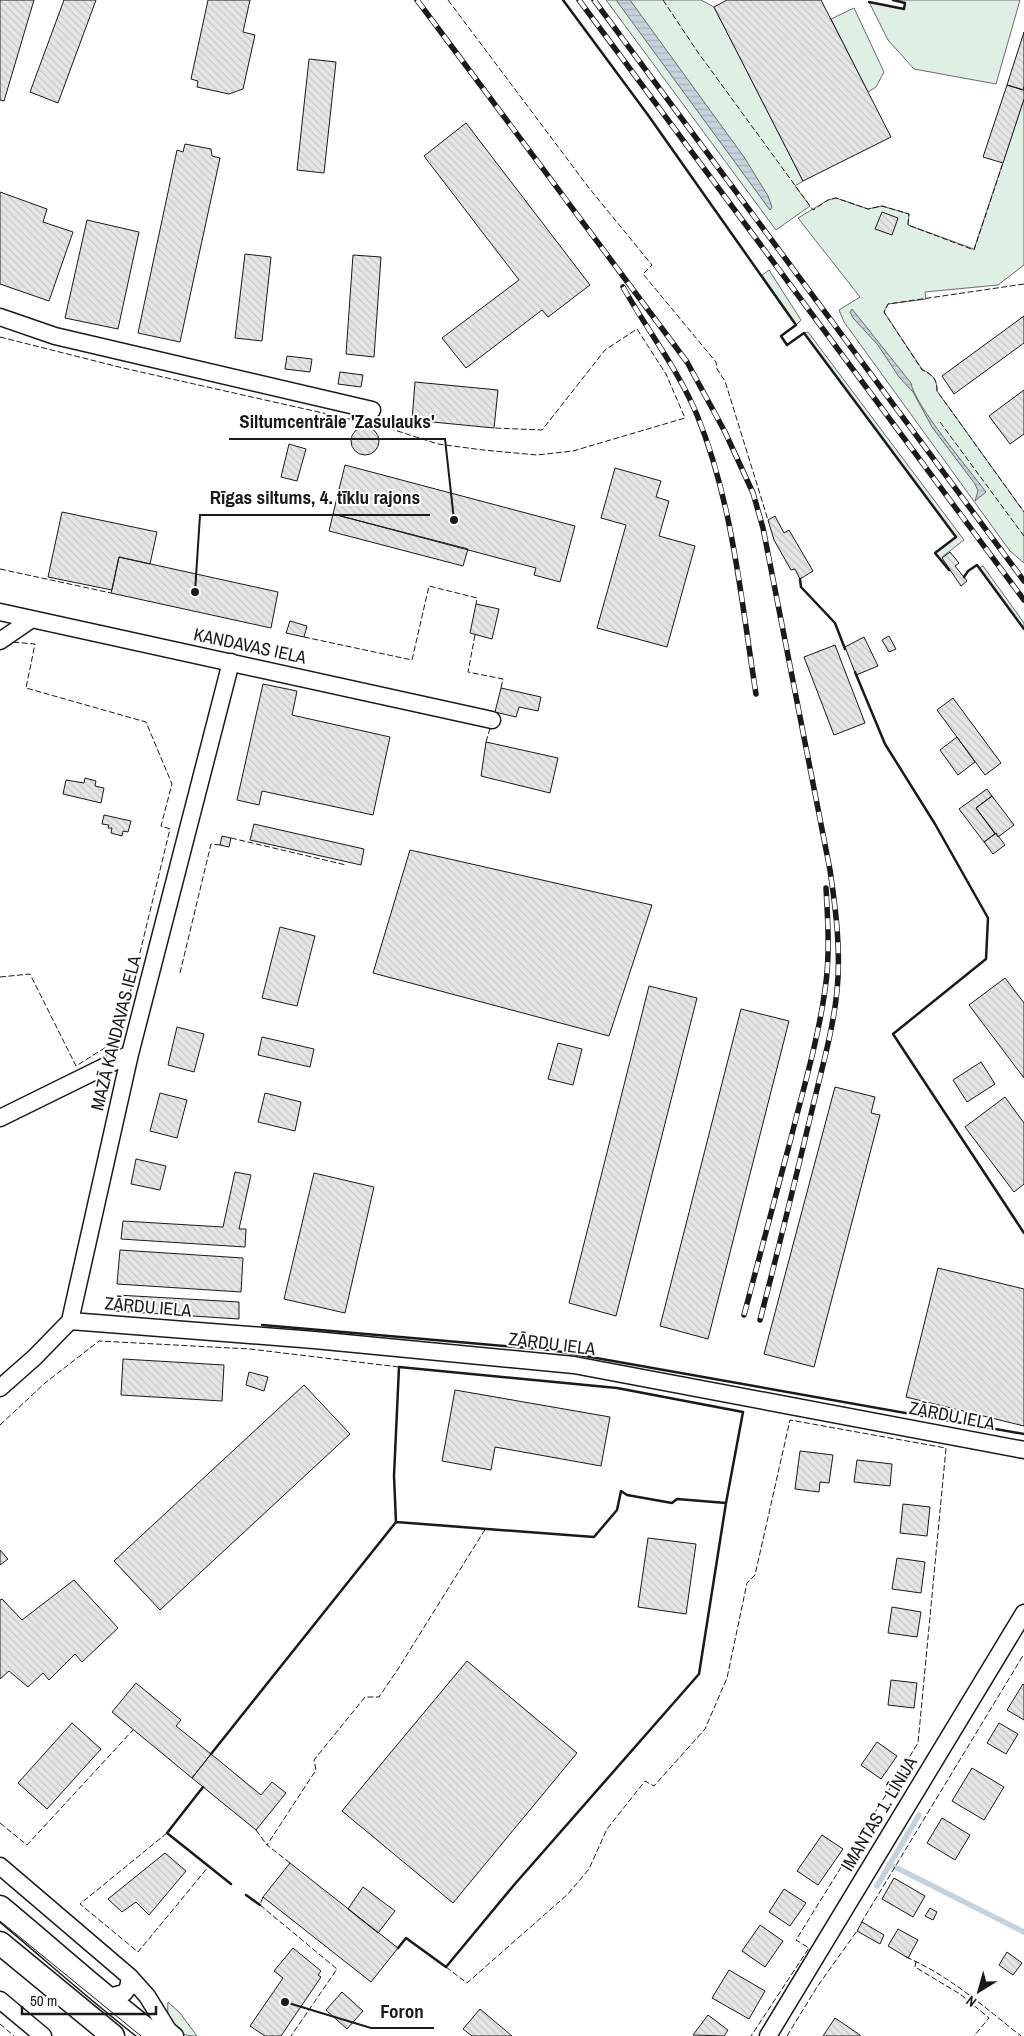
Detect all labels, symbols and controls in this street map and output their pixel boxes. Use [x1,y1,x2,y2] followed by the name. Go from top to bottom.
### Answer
[229,405,445,439] callout: Siltumcentrāle 'Zasulauks'
[239,408,435,434] text: Siltumcentrāle 'Zasulauks'
[200,481,430,515] callout: Rīgas siltums, 4. tīklu rajons
[210,484,420,510] text: Rīgas siltums, 4. tīklu rajons
[192,621,309,670] street label: KANDAVAS IELA
[84,953,147,1113] street label: MAZĀ KANDAVAS IELA
[104,1290,193,1323] street label: ZĀRDU IELA
[507,1326,597,1361] street label: ZĀRDU IELA
[907,1395,997,1436] street label: ZĀRDU IELA
[835,1752,923,1876] street label: IMANTAS 1. LĪNIJA
[954,1966,1004,2016] north arrow
[22,1984,156,2016] scale bar
[30,1990,57,2011] text: 50 m
[962,1992,980,2011] text: N
[371,1994,434,2028] callout: Foron
[380,1998,424,2024] text: Foron

